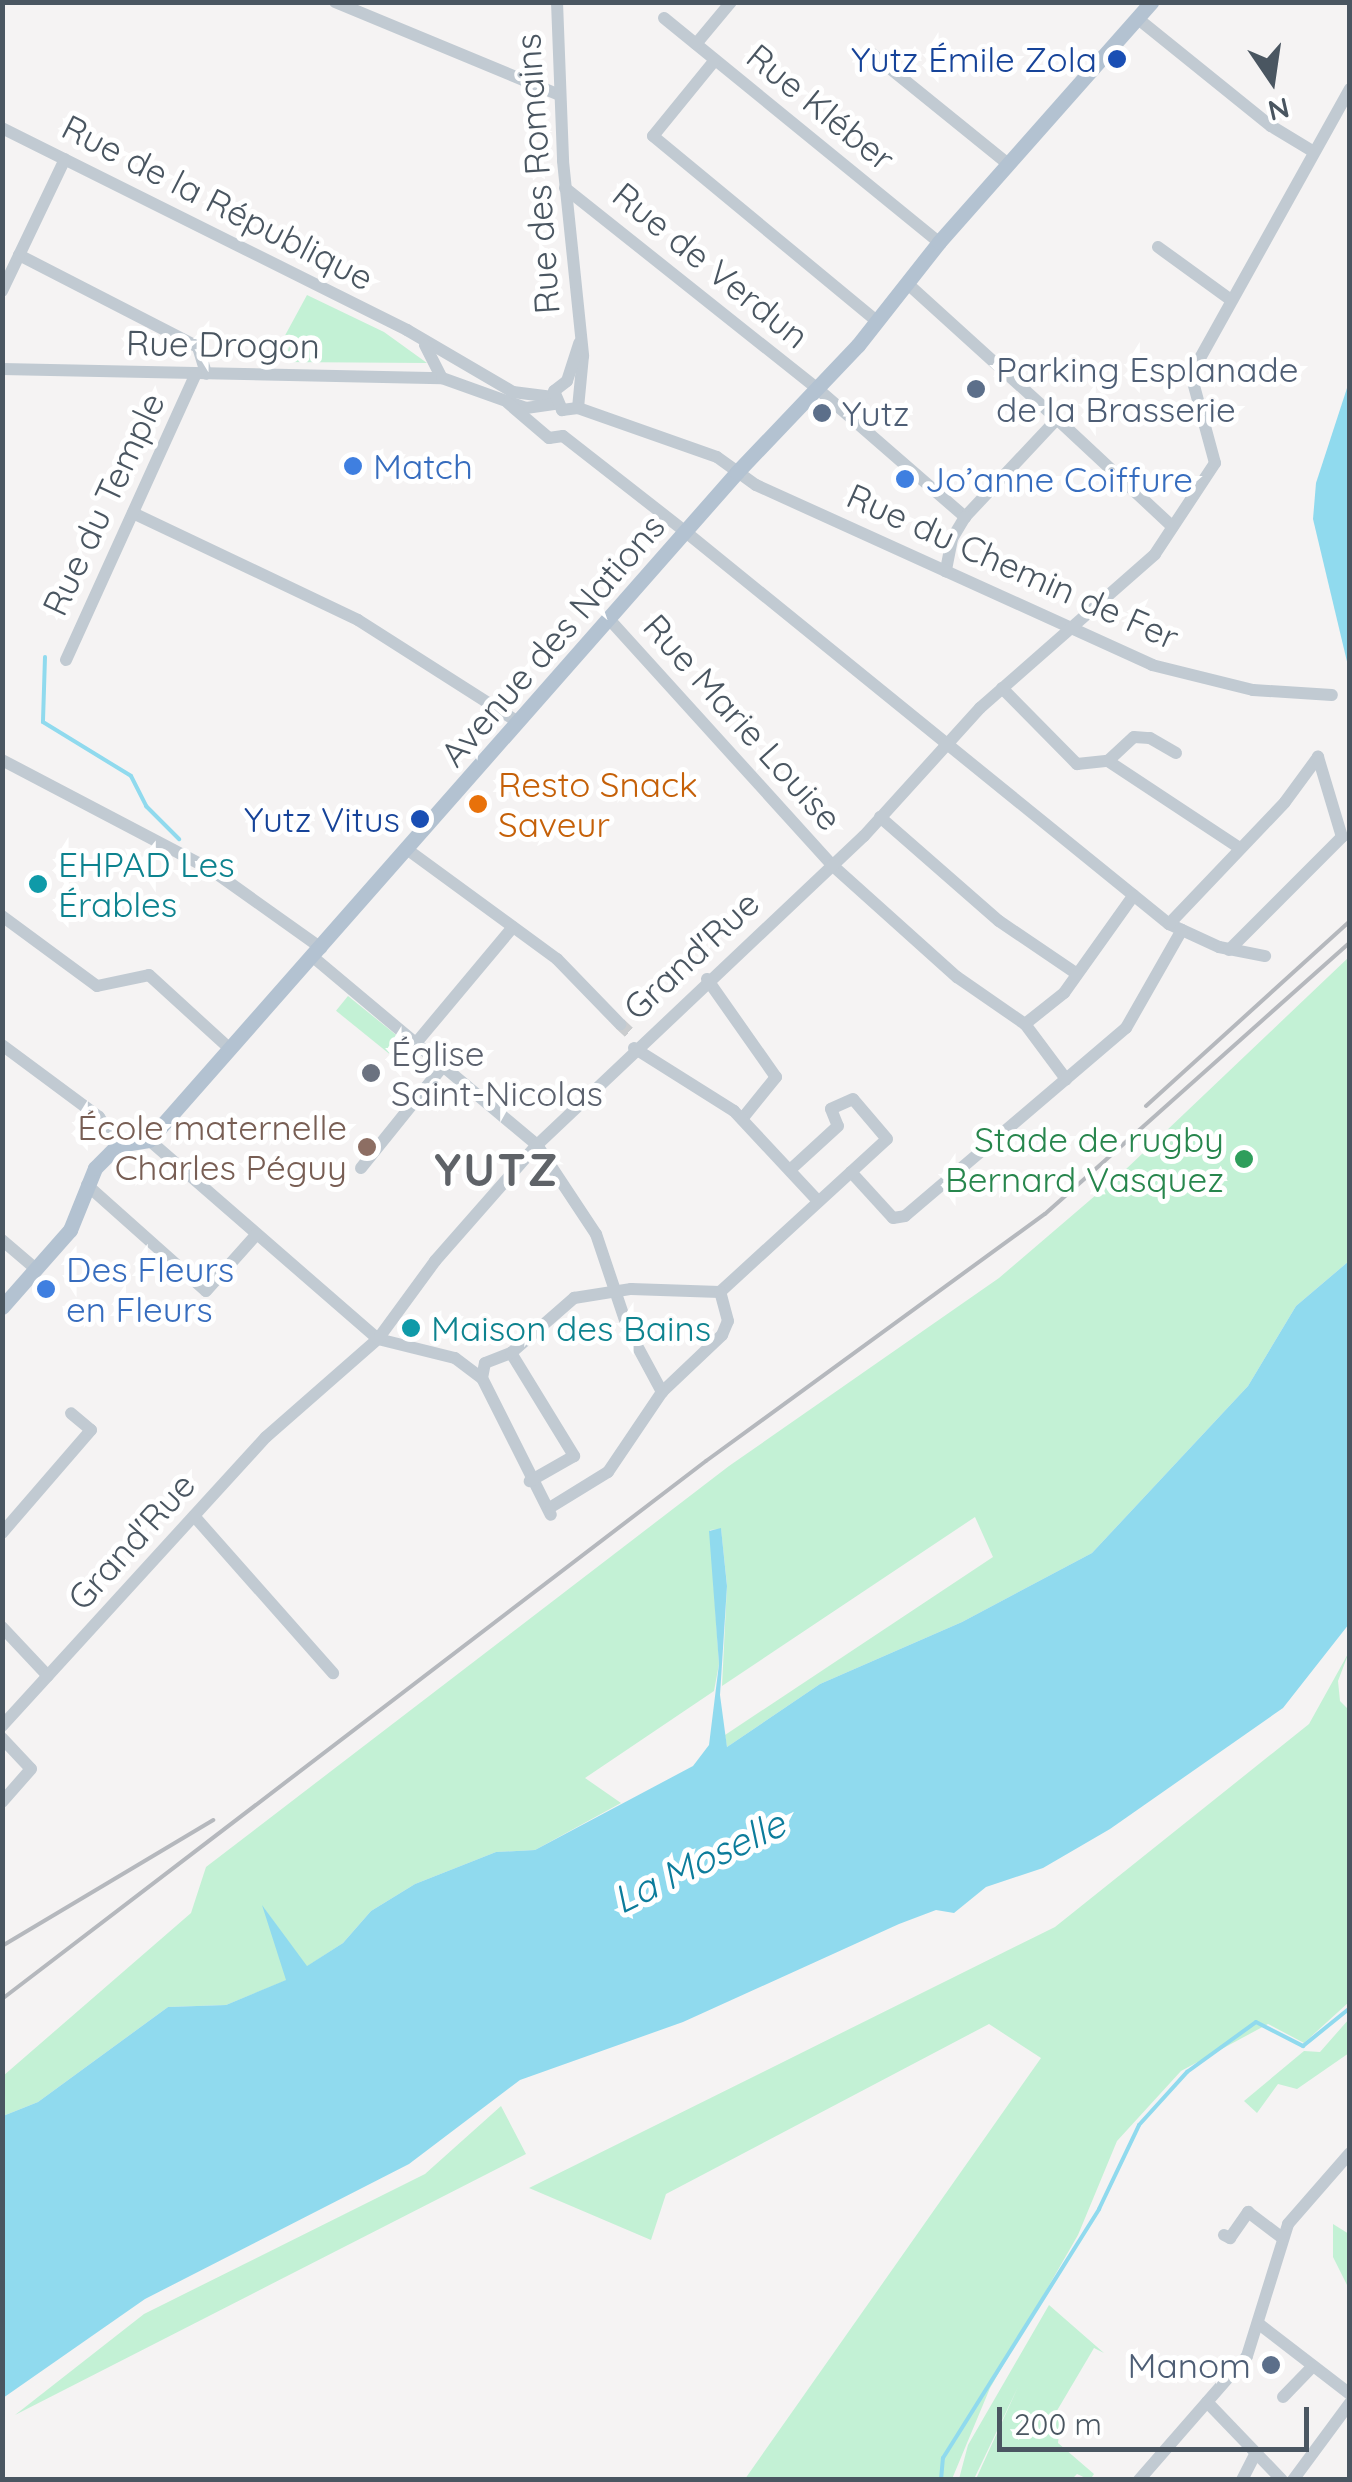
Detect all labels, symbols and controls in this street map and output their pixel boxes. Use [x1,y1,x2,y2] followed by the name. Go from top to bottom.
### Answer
[1222,30,1322,130] north arrow
[506,32,568,316] street label: Rue des Romains
[739,35,903,179] street label: Rue Kléber
[851,38,1097,80] place label: Yutz Émile Zola
[1106,48,1128,70] marker: Yutz Émile Zola
[1265,90,1293,129] text: N
[55,105,381,299] street label: Rue de la République
[605,173,817,357] street label: Rue de Verdun
[126,321,320,367] street label: Rue Drogon
[996,348,1298,430] place label: Parking Esplanade de la Brasserie
[965,378,987,400] marker: Parking Esplanade de la Brasserie
[33,386,173,622] street label: Rue du Temple
[842,392,909,434] place label: Yutz
[811,402,833,424] marker: Yutz
[373,445,473,487] place label: Match
[342,455,364,477] marker: Match
[925,458,1193,500] place label: Jo’anne Coiffure
[894,468,916,490] marker: Jo’anne Coiffure
[841,474,1185,658] street label: Rue du Chemin de Fer
[431,505,673,775] street label: Avenue des Nations
[635,605,851,839] street label: Rue Marie Louise
[498,763,698,845] place label: Resto Snack Saveur
[467,793,489,815] marker: Resto Snack Saveur
[244,798,400,840] place label: Yutz Vitus
[409,808,431,830] marker: Yutz Vitus
[58,843,235,925] place label: EHPAD Les Érables
[27,873,49,895] marker: EHPAD Les Érables
[615,882,767,1028] street label: Grand'Rue
[391,1032,603,1114] place label: Église Saint-Nicolas
[360,1062,382,1084] marker: Église Saint-Nicolas
[77,1106,347,1188] place label: École maternelle Charles Péguy
[945,1118,1224,1200] place label: Stade de rugby Bernard Vasquez
[356,1136,378,1158] marker: École maternelle Charles Péguy
[434,1143,560,1197] district label: YUTZ
[1233,1148,1255,1170] marker: Stade de rugby Bernard Vasquez
[66,1248,234,1330] place label: Des Fleurs en Fleurs
[35,1278,57,1300] marker: Des Fleurs en Fleurs
[431,1307,711,1349] place label: Maison des Bains
[400,1317,422,1339] marker: Maison des Bains
[59,1464,203,1618] street label: Grand'Rue
[605,1801,793,1923] water label: La Moselle
[1128,2344,1251,2386] place label: Manom
[1260,2354,1282,2376] marker: Manom
[1002,2387,1314,2449] scale bar
[1014,2405,1102,2443] text: 200 m

